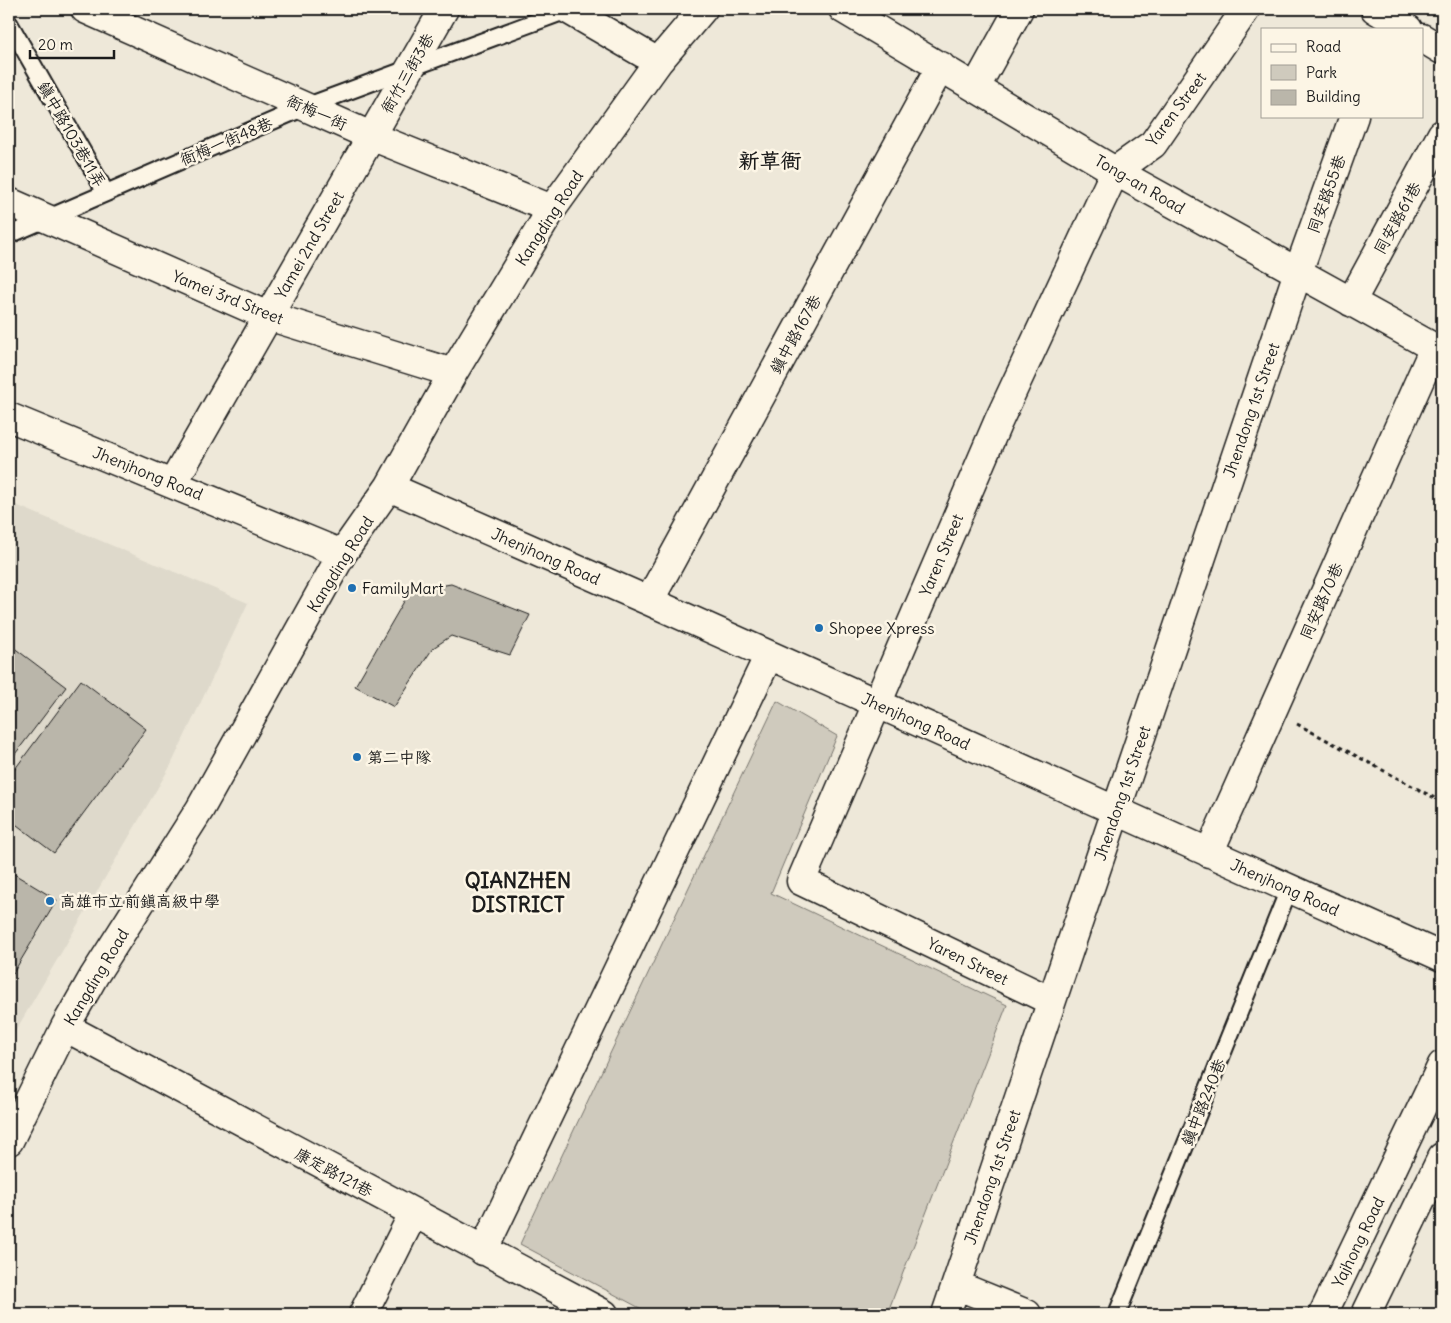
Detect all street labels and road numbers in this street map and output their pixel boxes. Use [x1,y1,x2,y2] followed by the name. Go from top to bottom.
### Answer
[376,29,438,117] street label: 衙竹三街3巷
[1142,68,1211,150] street label: Yaren Street
[34,78,110,190] street label: 鎮中路103巷11弄
[284,90,350,134] street label: 衙梅一街
[177,113,275,169] street label: 衙梅一街48巷
[1091,150,1189,218] street label: Tong-an Road
[1303,152,1349,236] street label: 同安路55巷
[511,167,587,269] street label: Kangding Road
[1369,178,1425,258] street label: 同安路61巷
[270,187,348,302] street label: Yamei 2nd Street
[169,266,287,329] street label: Yamei 3rd Street
[765,291,825,377] street label: 鎮中路167巷
[1219,339,1284,480] street label: Jhendong 1st Street
[90,442,206,504] street label: Jhenjhong Road
[915,510,968,599] street label: Yaren Street
[302,512,378,616] street label: Kangding Road
[489,523,603,589] street label: Jhenjhong Road
[1295,559,1347,643] street label: 同安路70巷
[859,688,973,754] street label: Jhenjhong Road
[1090,722,1155,863] street label: Jhendong 1st Street
[1228,854,1342,920] street label: Jhenjhong Road
[59,925,133,1029] street label: Kangding Road
[924,933,1012,989] street label: Yaren Street
[1176,1055,1230,1149] street label: 鎮中路240巷
[960,1106,1025,1247] street label: Jhendong 1st Street
[292,1143,376,1201] street label: 康定路121巷
[1327,1193,1389,1291] street label: Yajhong Road

